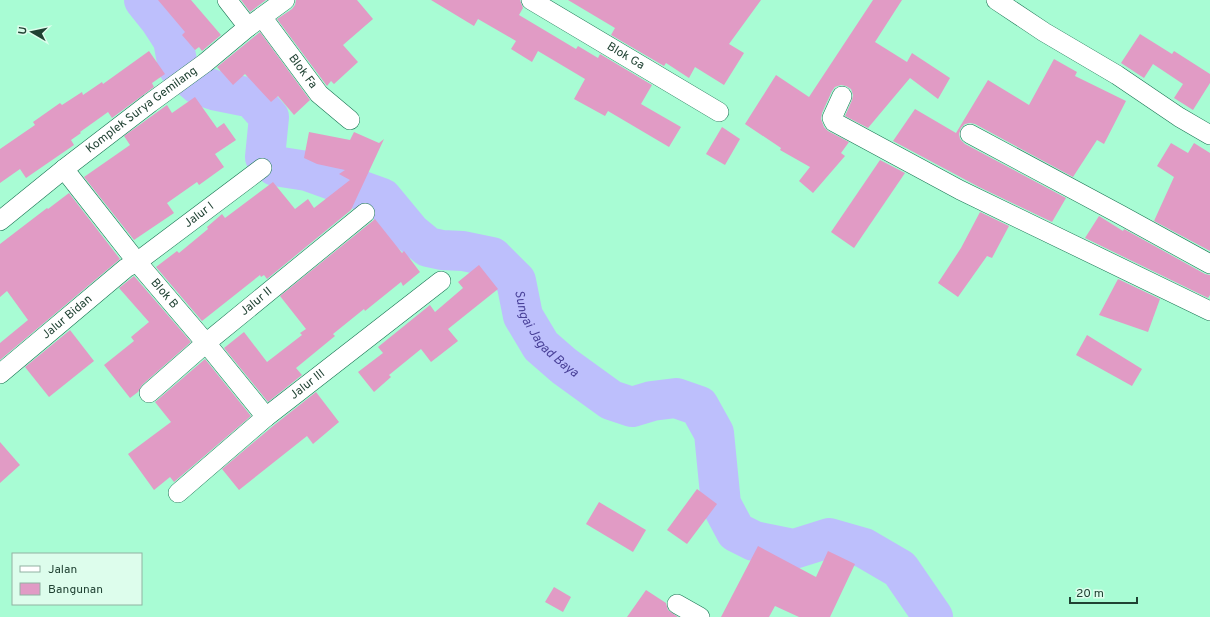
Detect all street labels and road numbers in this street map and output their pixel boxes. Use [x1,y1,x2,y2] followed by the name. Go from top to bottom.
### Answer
[604,39,647,74] street label: Blok Ga
[284,51,321,92] street label: Blok Fa
[83,63,201,157] street label: Komplek Surya Gemilang
[181,199,217,232] street label: Jalur I
[147,275,182,312] street label: Blok B
[237,284,276,320] street label: Jalur II
[39,291,96,343] street label: Jalur Bidan
[287,366,329,403] street label: Jalur III

